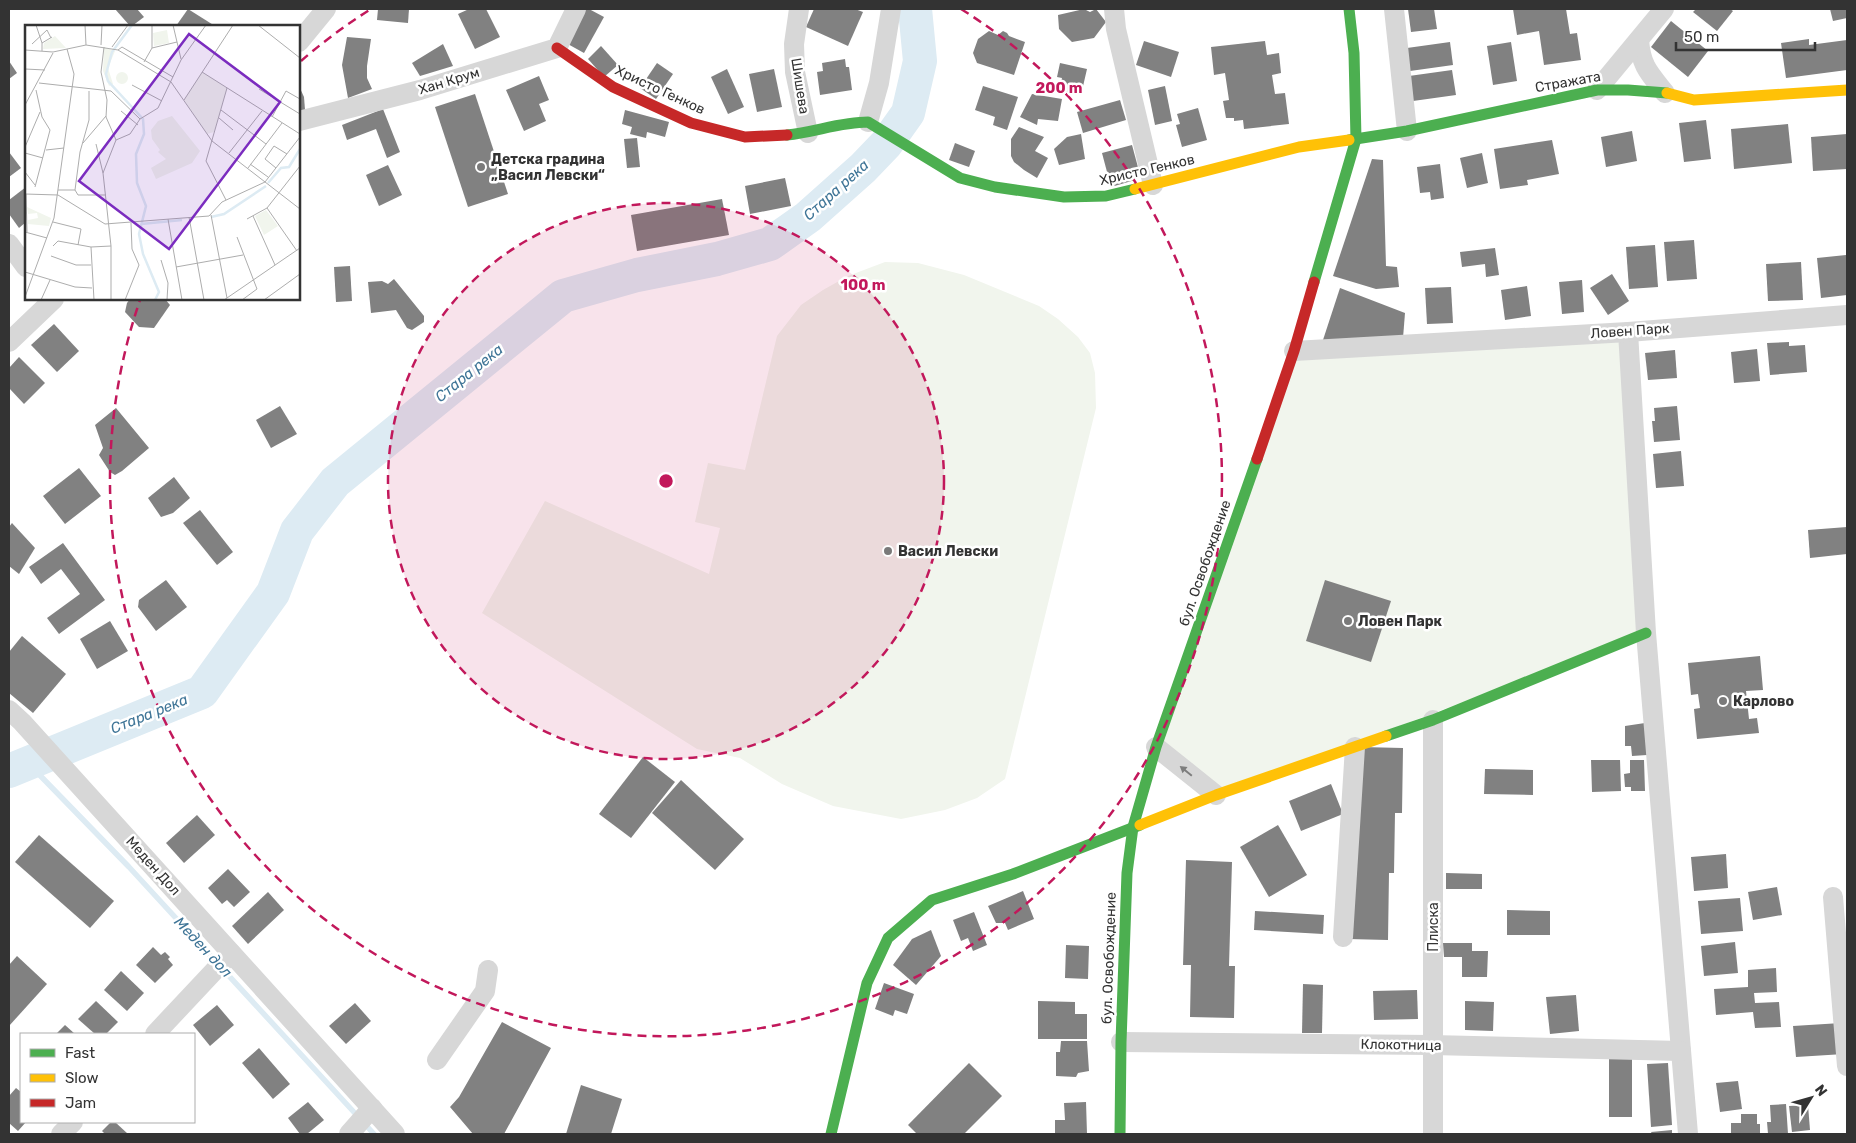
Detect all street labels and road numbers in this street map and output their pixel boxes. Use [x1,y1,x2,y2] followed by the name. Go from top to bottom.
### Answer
[787,57,813,115] street label: Шишева
[612,62,708,118] street label: Христо Генков
[416,64,482,98] street label: Хан Крум
[1534,68,1602,96] street label: Стражата
[1098,151,1196,189] street label: Христо Генков
[1590,320,1671,342] street label: Ловен Парк
[1175,498,1235,628] street label: бул. Освобождение
[122,833,184,899] street label: Меден Дол
[1098,892,1120,1024] street label: бул. Освобождение
[1425,902,1442,952] street label: Плиска
[1360,1036,1442,1054] street label: Клокотница

